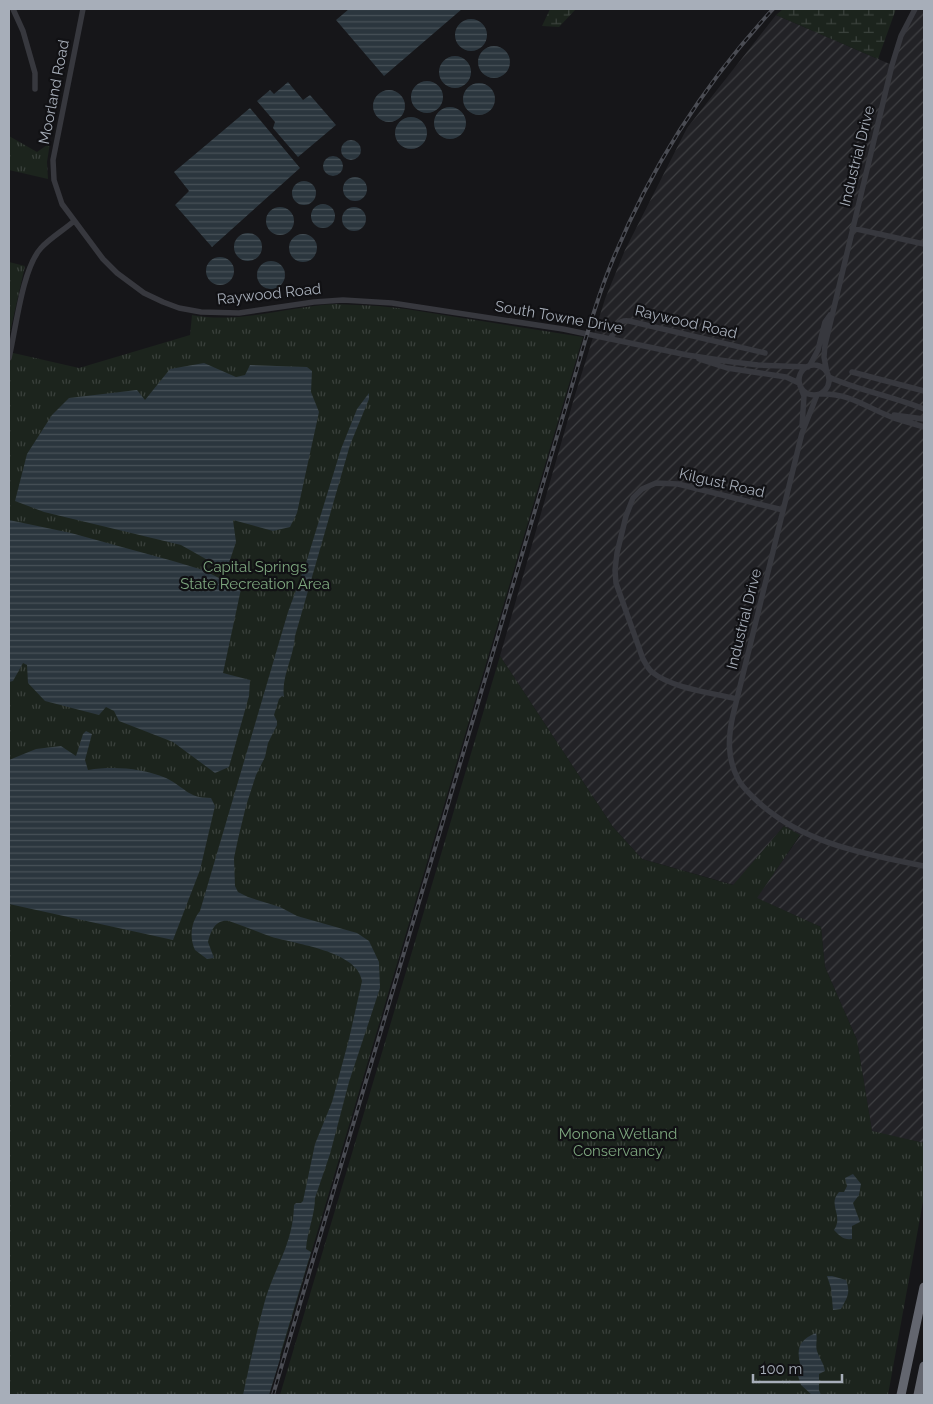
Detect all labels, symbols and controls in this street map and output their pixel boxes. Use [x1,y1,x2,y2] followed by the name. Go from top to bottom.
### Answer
[35,38,73,146] street label: Moorland Road
[836,104,878,208] street label: Industrial Drive
[216,280,322,308] street label: Raywood Road
[494,297,625,337] street label: South Towne Drive
[633,301,739,343] street label: Raywood Road
[677,464,767,502] street label: Kilgust Road
[180,558,330,593] park label: Capital Springs State Recreation Area
[723,567,765,671] street label: Industrial Drive
[559,1125,677,1160] park label: Monona Wetland Conservancy
[753,1352,842,1384] scale bar
[760,1360,802,1378] text: 100 m

